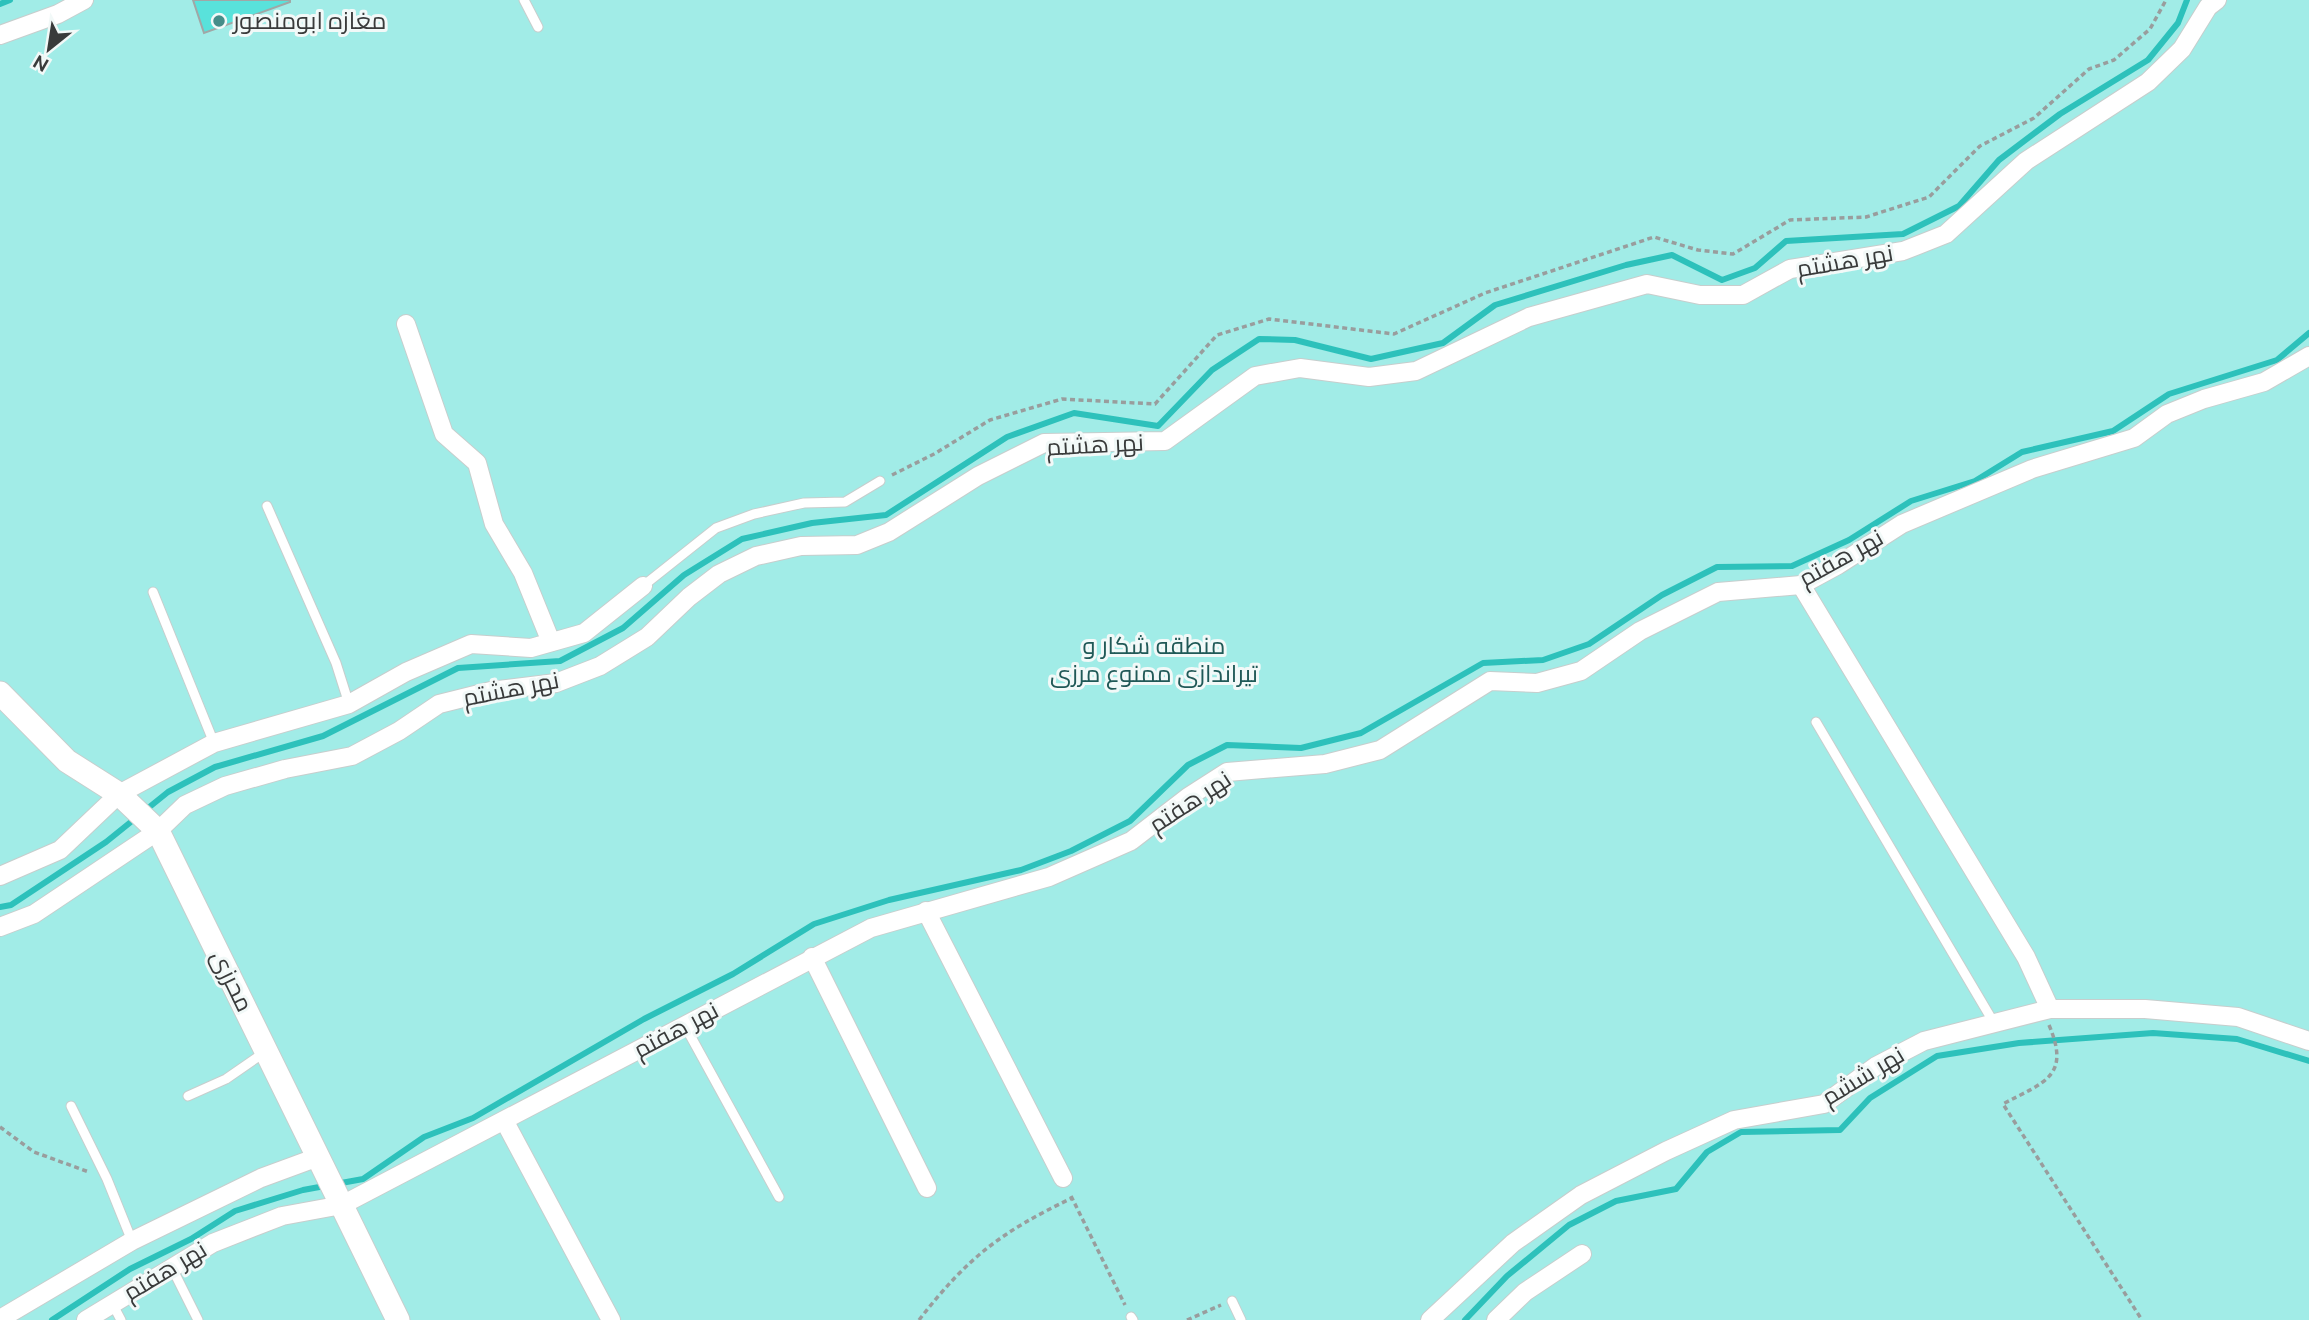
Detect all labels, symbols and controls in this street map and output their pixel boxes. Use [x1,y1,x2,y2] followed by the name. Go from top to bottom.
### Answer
[231,7,386,34] place label: مغازه ابومنصور
[211,13,227,29] marker: مغازه ابومنصور
[14,14,84,84] north arrow
[29,51,52,77] text: N
[1795,239,1896,285] street label: نهر هشتم
[1046,428,1145,464] street label: نهر هشتم
[1794,523,1889,594] street label: نهر هفتم
[1050,632,1259,690] park label: منطقه شکار و تیراندازی ممنوع مرزی
[460,666,562,714] street label: نهر هشتم
[1144,765,1237,841] street label: نهر هفتم
[205,946,259,1016] street label: محرزی
[629,996,724,1066] street label: نهر هفتم
[1817,1041,1910,1113] street label: نهر ششم
[118,1235,213,1308] street label: نهر هفتم

